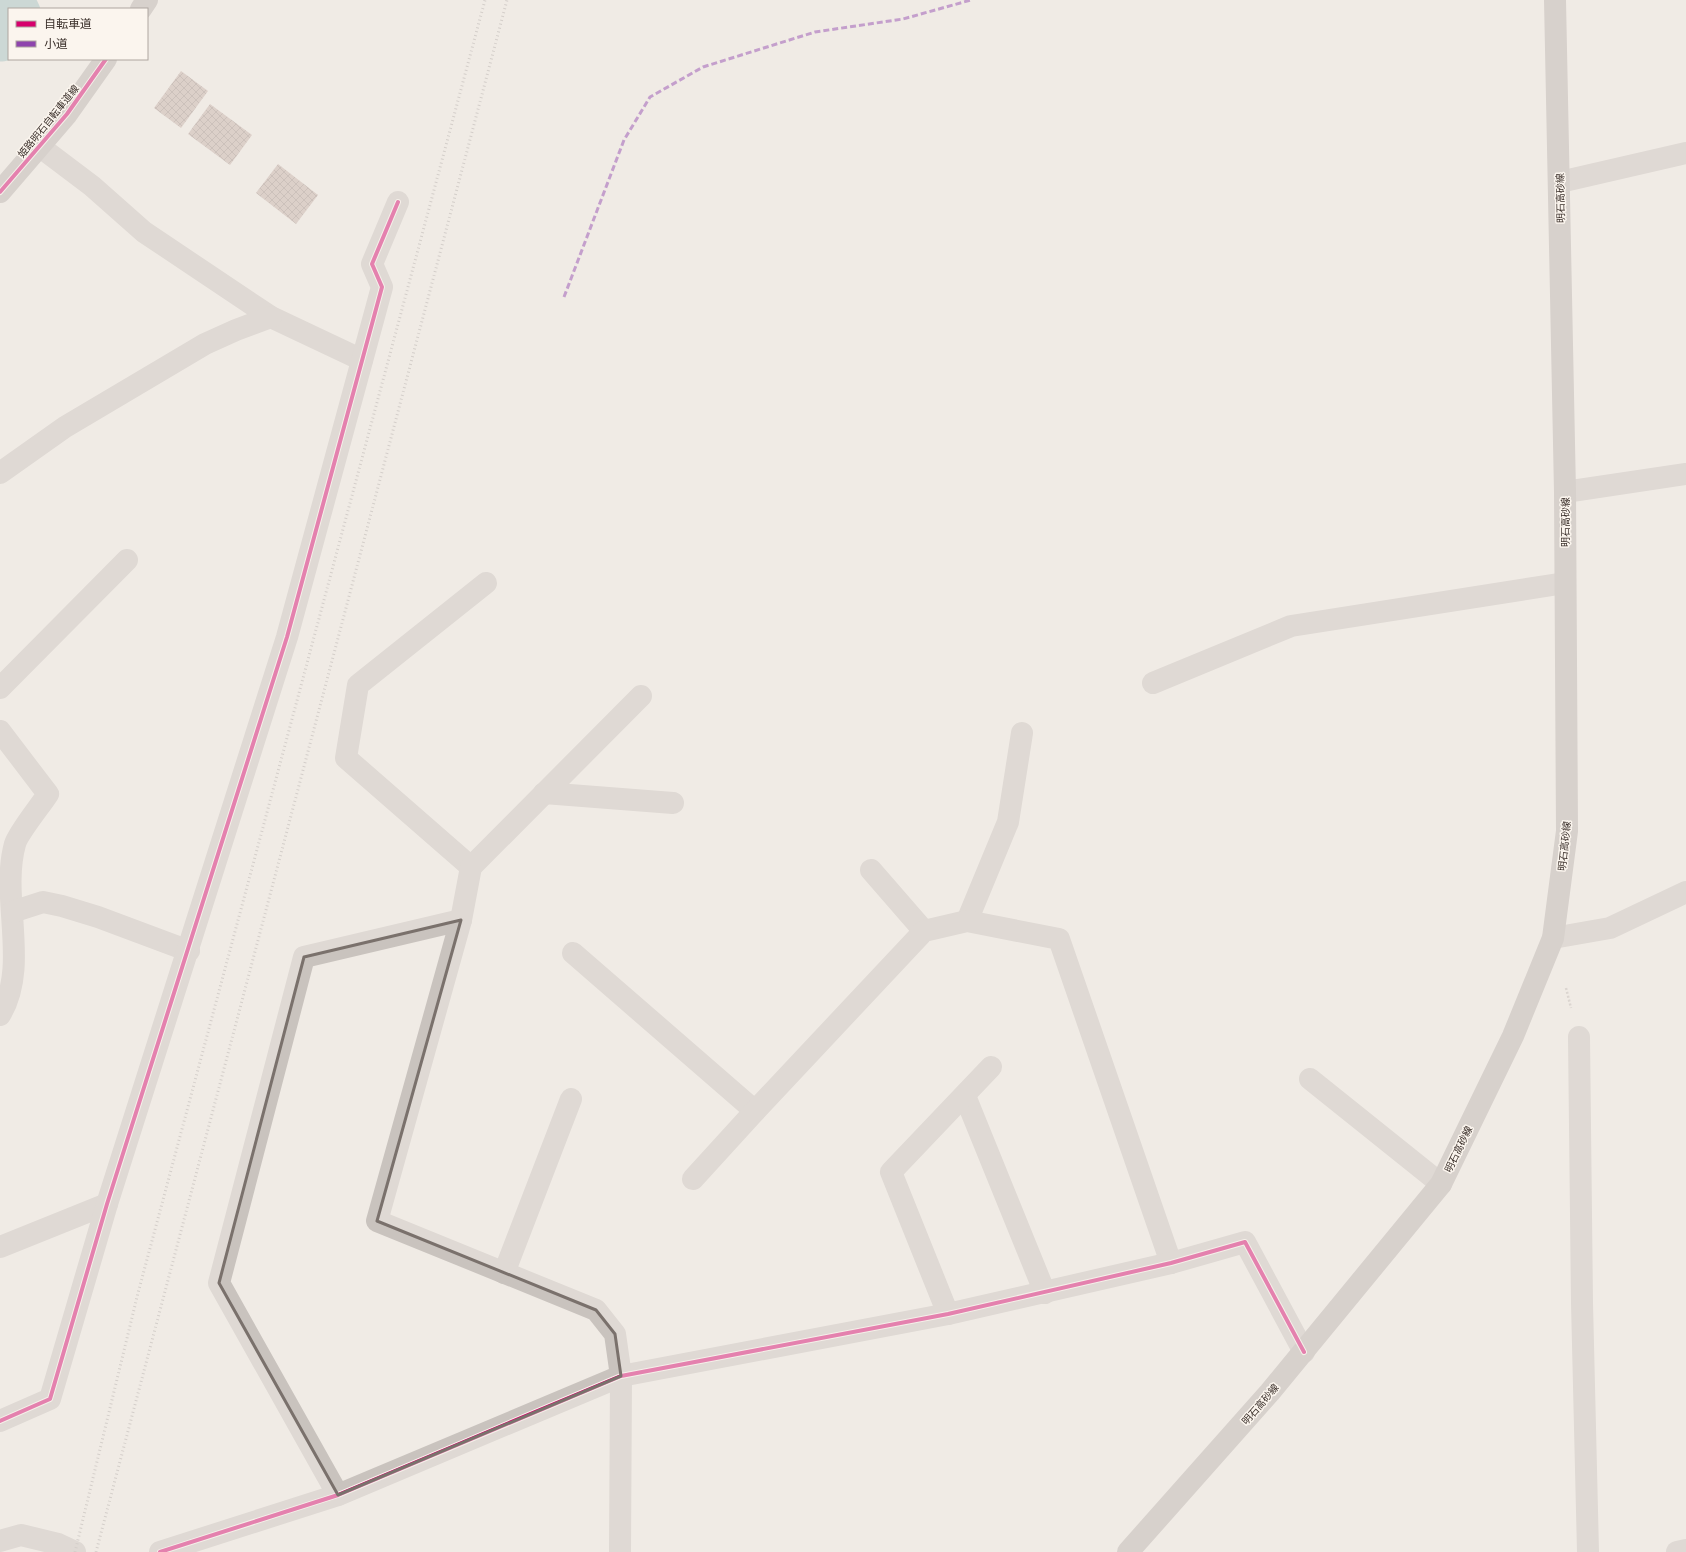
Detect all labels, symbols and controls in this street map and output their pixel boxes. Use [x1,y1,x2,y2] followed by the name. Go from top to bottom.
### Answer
[8,8,148,60] legend
[44,16,92,31] text: 自転車道
[44,36,68,51] text: 小道
[15,82,81,160] street label: 姫路明石自転車道線
[1554,173,1566,223] street label: 明石高砂線
[1559,497,1571,547] street label: 明石高砂線
[1555,821,1573,871] street label: 明石高砂線
[1442,1124,1474,1174] street label: 明石高砂線
[1239,1381,1281,1427] street label: 明石高砂線

